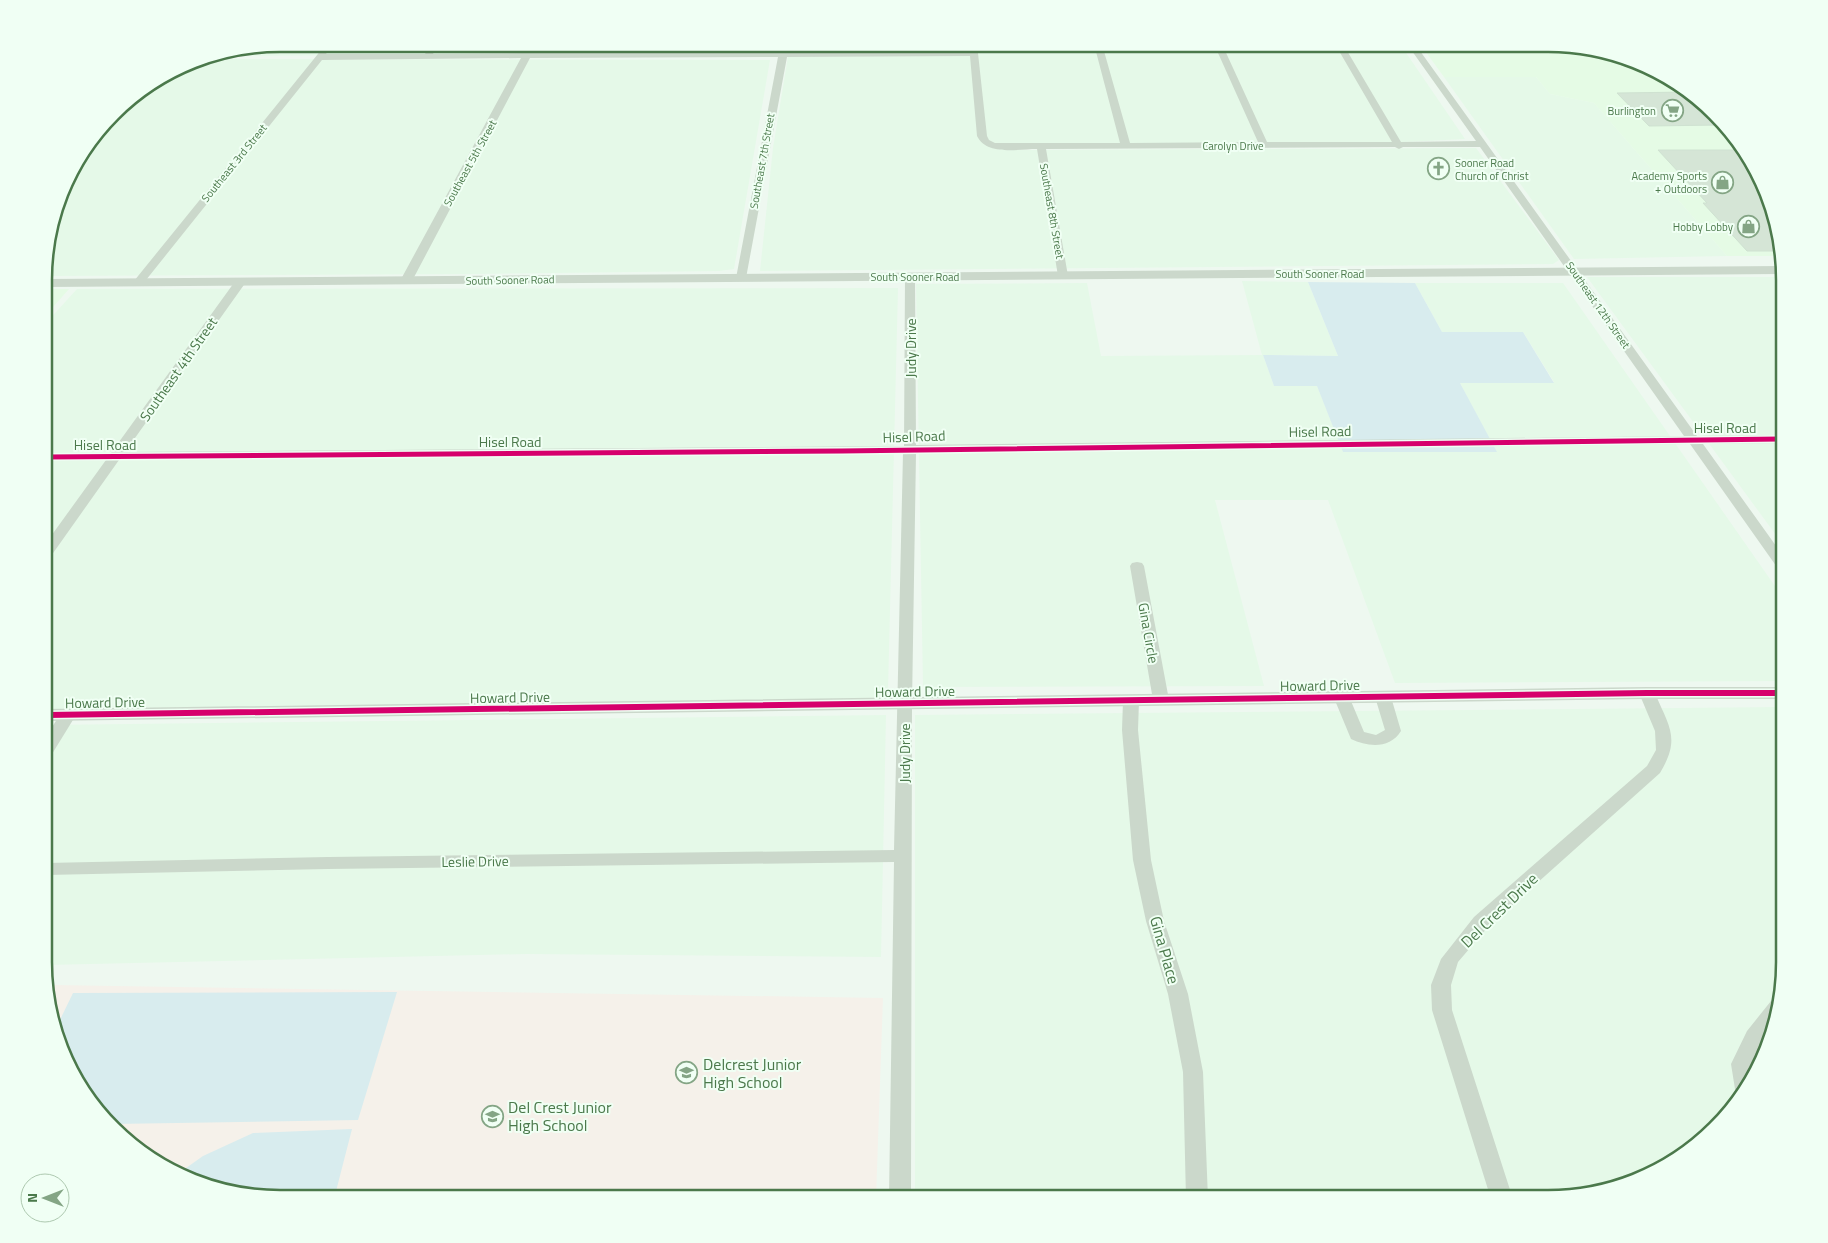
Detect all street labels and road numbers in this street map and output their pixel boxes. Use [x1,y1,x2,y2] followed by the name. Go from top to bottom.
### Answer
[746,112,778,210] street label: Southeast 7th Street
[440,117,500,209] street label: Southeast 5th Street
[197,120,271,205] street label: Southeast 3rd Street
[1202,138,1264,154] street label: Carolyn Drive
[1036,162,1068,260] street label: Southeast 8th Street
[1562,258,1634,352] street label: Southeast 12th Street
[1276,266,1365,282] street label: South Sooner Road
[871,269,960,285] street label: South Sooner Road
[465,271,555,289] street label: South Sooner Road
[134,313,222,425] street label: Southeast 4th Street
[900,318,921,378] street label: Judy Drive
[1694,417,1756,438] street label: Hisel Road
[1288,420,1352,442] street label: Hisel Road
[882,424,946,448] street label: Hisel Road
[479,431,541,452] street label: Hisel Road
[74,434,136,455] street label: Hisel Road
[1133,601,1165,665] street label: Gina Circle
[1280,674,1360,696] street label: Howard Drive
[875,680,955,702] street label: Howard Drive
[470,686,550,708] street label: Howard Drive
[65,691,145,713] street label: Howard Drive
[894,723,915,783] street label: Judy Drive
[441,850,509,872] street label: Leslie Drive
[1455,867,1543,953] street label: Del Crest Drive
[1144,913,1186,987] street label: Gina Place

